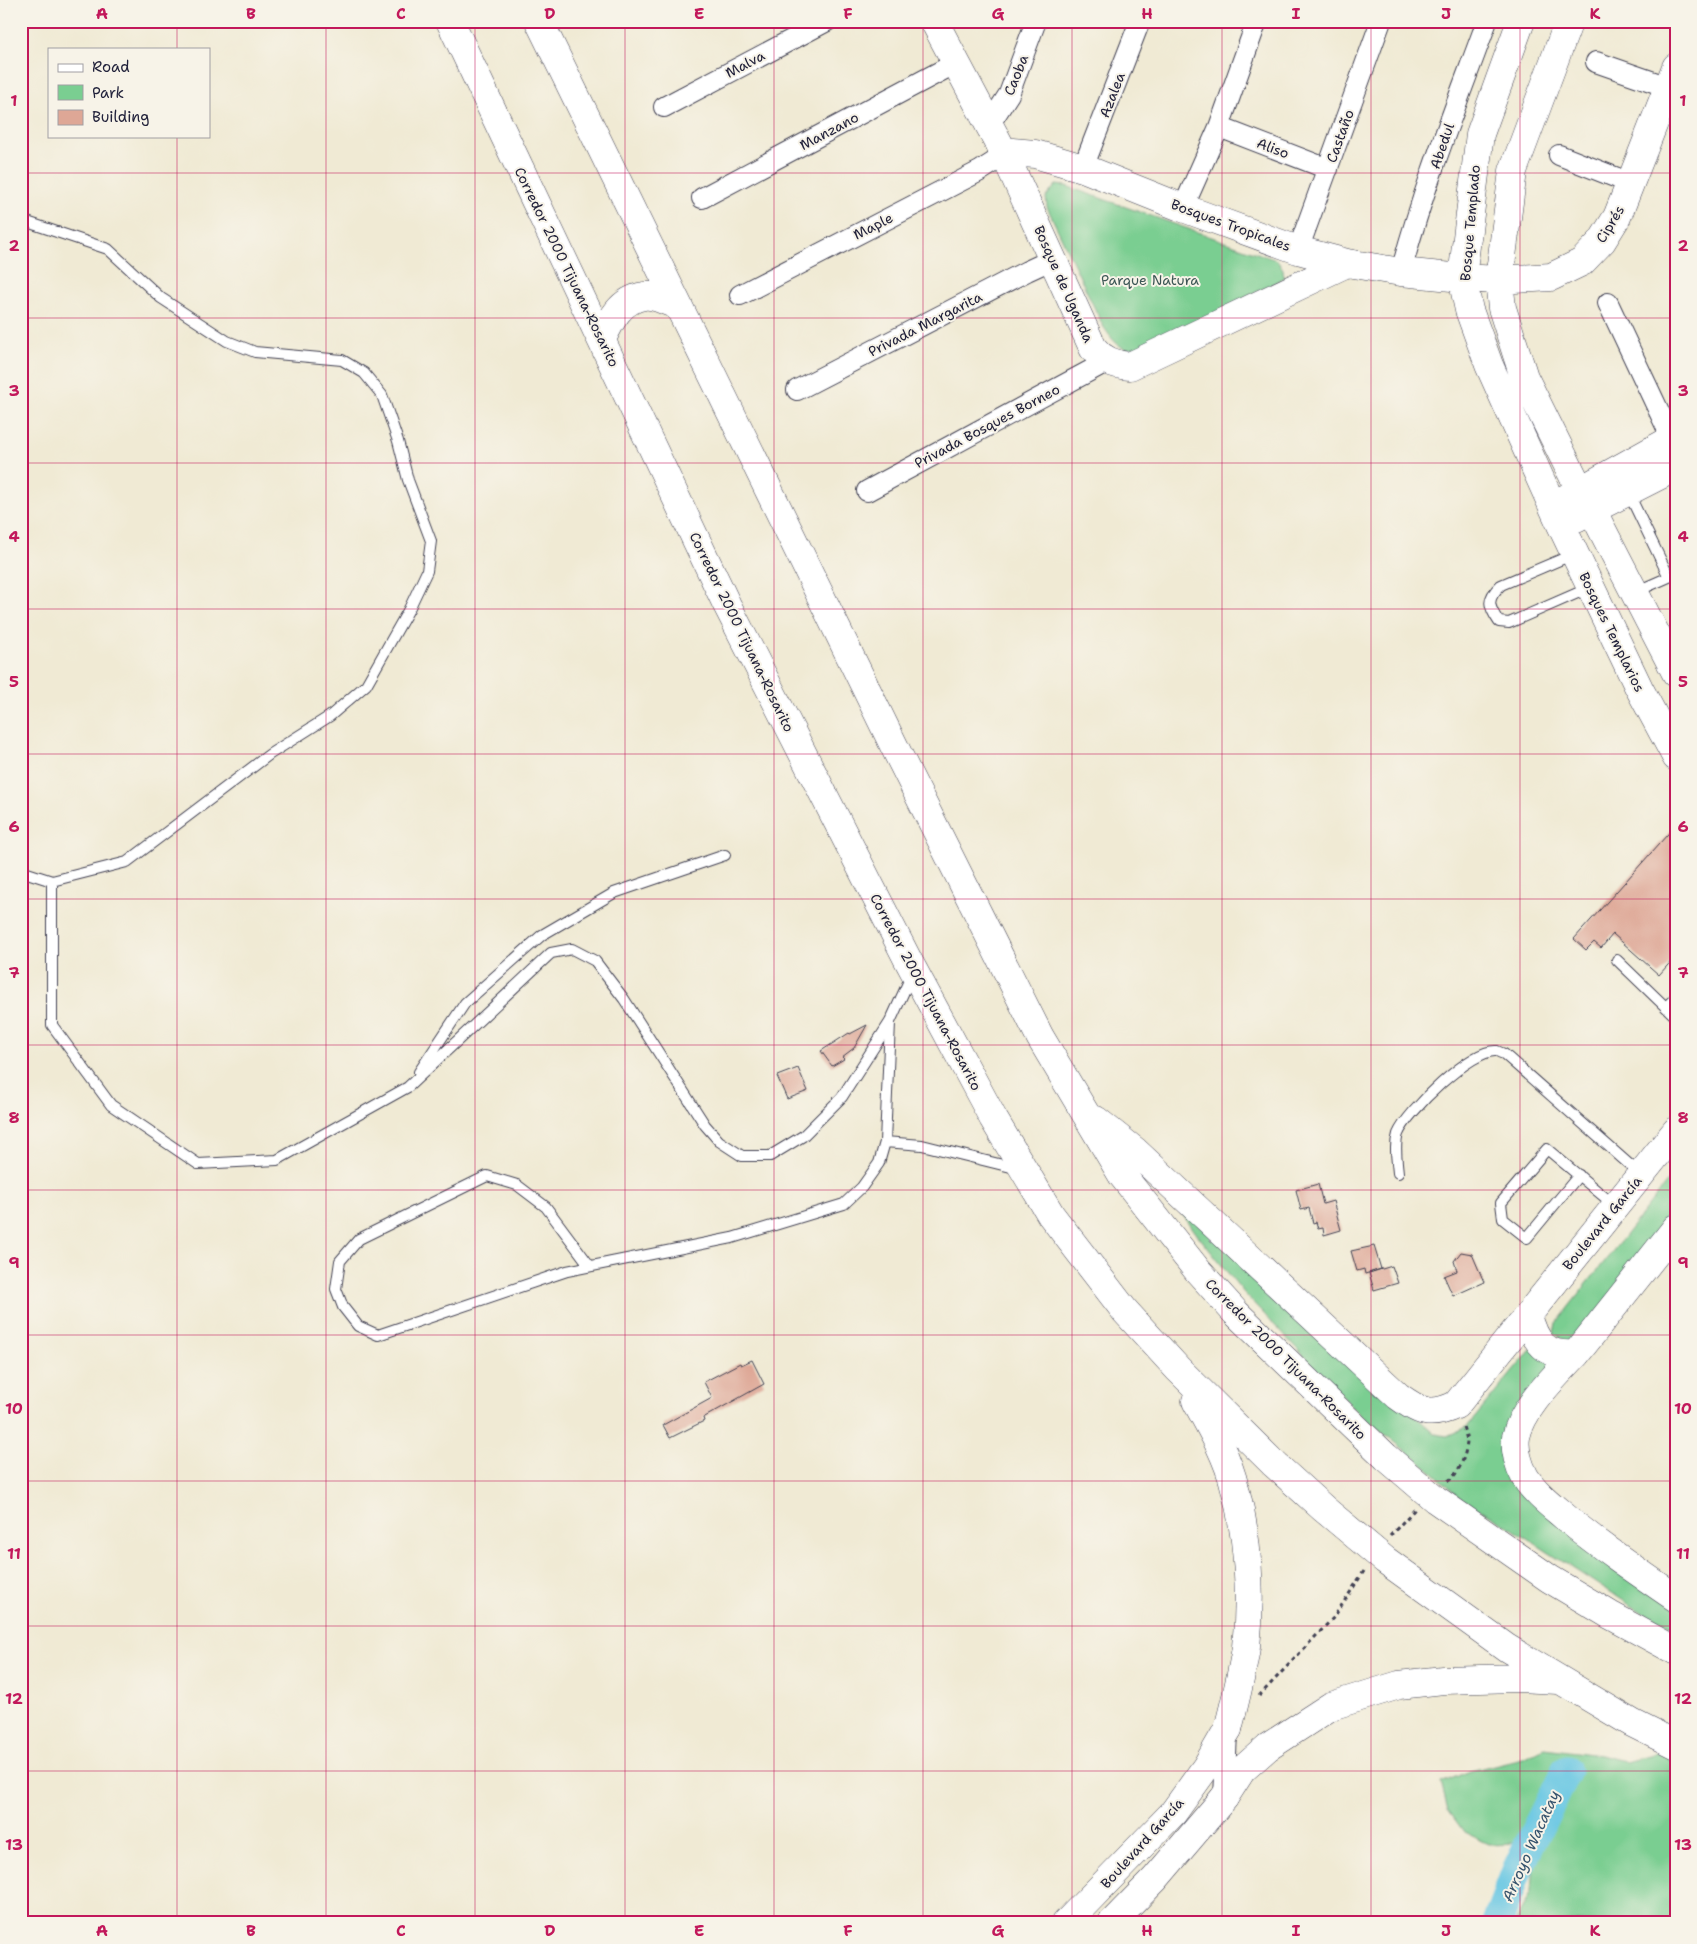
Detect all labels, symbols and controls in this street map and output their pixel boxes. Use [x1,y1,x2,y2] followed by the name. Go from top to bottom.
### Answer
[96,3,108,24] text: A
[246,3,256,24] text: B
[396,3,406,24] text: C
[544,3,556,24] text: D
[694,3,704,24] text: E
[843,3,853,24] text: F
[992,3,1005,24] text: G
[1141,3,1153,24] text: H
[1292,3,1301,24] text: I
[1441,3,1451,24] text: J
[1590,3,1601,24] text: K
[722,46,768,82] street label: Malva
[48,48,210,138] legend
[1000,52,1032,98] street label: Caoba
[92,57,130,77] text: Road
[1095,70,1129,120] street label: Azalea
[92,83,124,103] text: Park
[10,90,18,111] text: 1
[1679,90,1687,111] text: 1
[92,107,149,127] text: Building
[1322,107,1358,165] street label: Castaño
[796,108,862,154] street label: Manzano
[1426,120,1458,171] street label: Abedul
[1254,134,1292,162] street label: Aliso
[511,164,623,370] street label: Corredor 2000 Tijuana-Rosarito
[1456,164,1484,282] street label: Bosque Templado
[1169,195,1293,255] street label: Bosques Tropicales
[1592,202,1628,246] street label: Ciprés
[850,208,896,244] street label: Maple
[1030,223,1098,346] street label: Bosque de Uganda
[8,235,20,256] text: 2
[1677,235,1689,256] text: 2
[1101,271,1199,289] park label: Parque Natura
[865,287,985,360] street label: Privada Margarita
[8,380,20,401] text: 3
[911,380,1063,472] street label: Privada Bosques Borneo
[1677,380,1689,401] text: 3
[8,526,20,547] text: 4
[1677,526,1689,547] text: 4
[686,529,798,735] street label: Corredor 2000 Tijuana-Rosarito
[1575,569,1649,695] street label: Bosques Templarios
[9,671,19,692] text: 5
[1678,671,1688,692] text: 5
[8,816,20,837] text: 6
[1677,816,1689,837] text: 6
[866,890,986,1094] street label: Corredor 2000 Tijuana-Rosarito
[8,962,20,983] text: 7
[1677,962,1689,983] text: 7
[8,1107,20,1128] text: 8
[1677,1107,1689,1128] text: 8
[1558,1172,1646,1274] street label: Boulevard García
[8,1252,20,1273] text: 9
[1677,1252,1689,1273] text: 9
[1202,1275,1370,1443] street label: Corredor 2000 Tijuana-Rosarito
[5,1398,23,1419] text: 10
[1674,1398,1692,1419] text: 10
[7,1543,21,1564] text: 11
[1676,1543,1690,1564] text: 11
[5,1688,23,1709] text: 12
[1674,1688,1692,1709] text: 12
[1498,1787,1564,1905] water label: Arroyo Wacatay
[1096,1794,1188,1892] street label: Boulevard García
[5,1834,23,1855] text: 13
[1674,1834,1692,1855] text: 13
[96,1920,108,1941] text: A
[246,1920,256,1941] text: B
[396,1920,406,1941] text: C
[544,1920,556,1941] text: D
[694,1920,704,1941] text: E
[843,1920,853,1941] text: F
[992,1920,1005,1941] text: G
[1141,1920,1153,1941] text: H
[1292,1920,1301,1941] text: I
[1441,1920,1451,1941] text: J
[1590,1920,1601,1941] text: K

